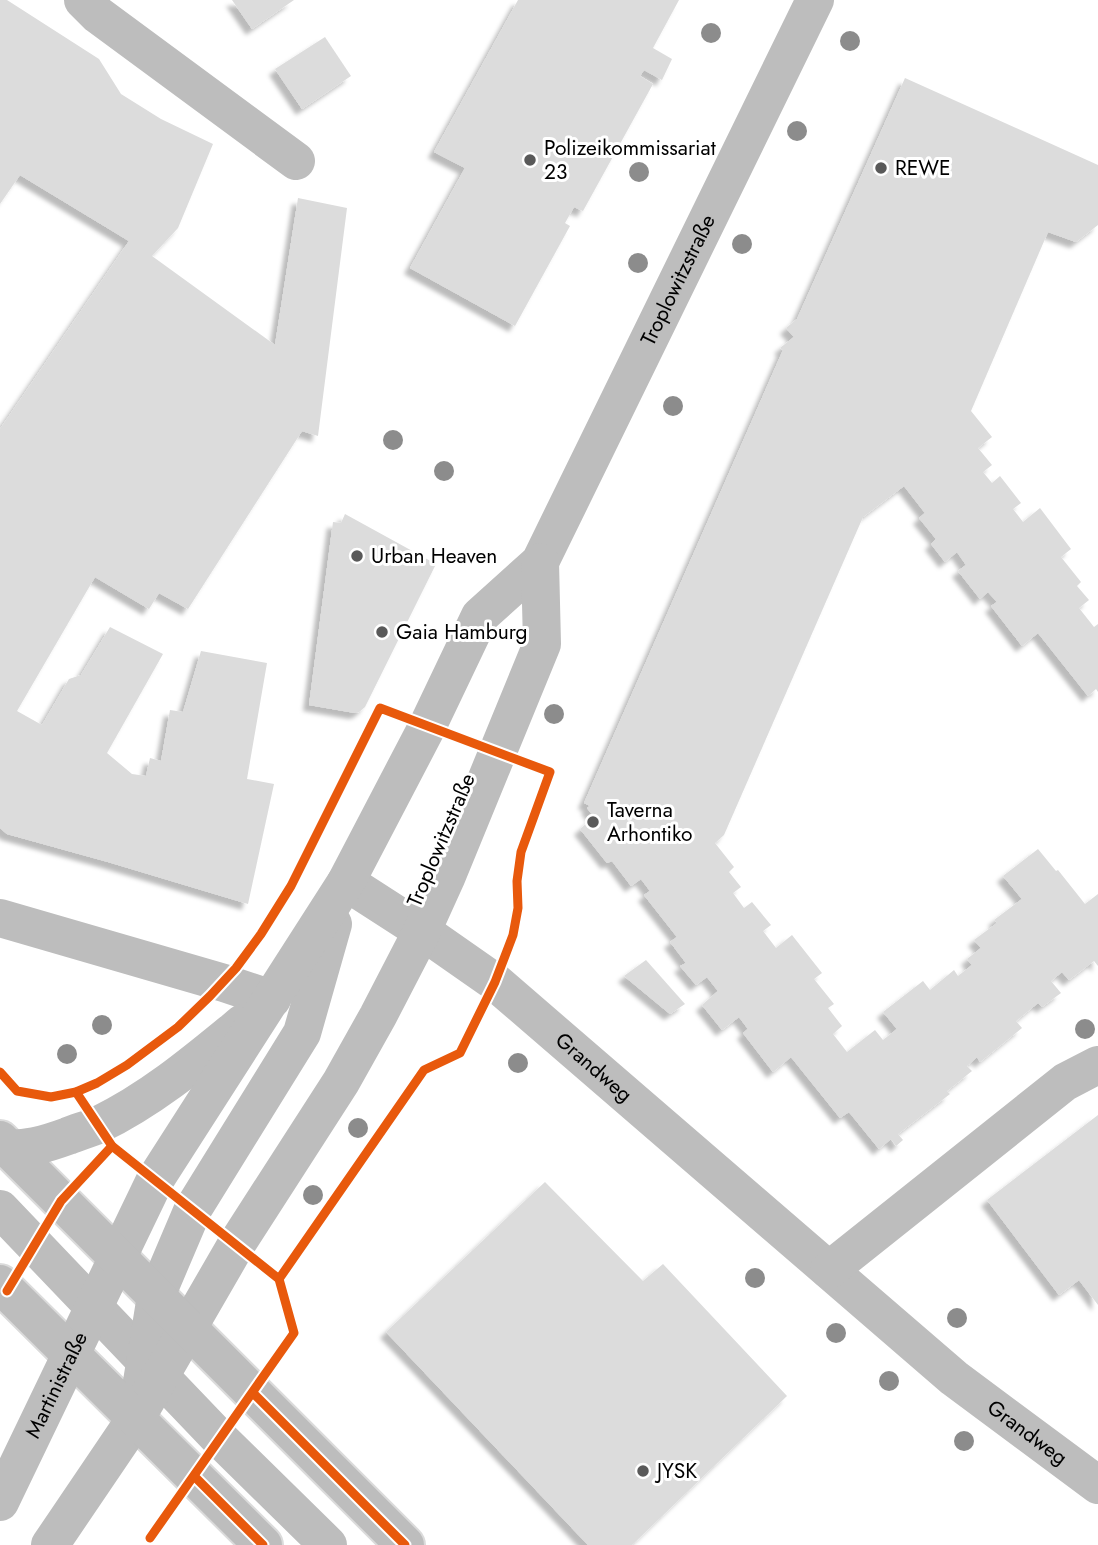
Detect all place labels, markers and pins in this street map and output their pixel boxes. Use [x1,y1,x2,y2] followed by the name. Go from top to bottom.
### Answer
[544,133,716,187] place label: Polizeikommissariat 23
[522,152,538,168] marker: Polizeikommissariat 23
[895,153,951,183] place label: REWE
[873,160,889,176] marker: REWE
[371,541,497,571] place label: Urban Heaven
[349,548,365,564] marker: Urban Heaven
[396,617,528,647] place label: Gaia Hamburg
[374,624,390,640] marker: Gaia Hamburg
[607,795,692,849] place label: Taverna Arhontiko
[585,814,601,830] marker: Taverna Arhontiko
[654,1456,697,1486] place label: JYSK
[635,1463,651,1479] marker: JYSK

